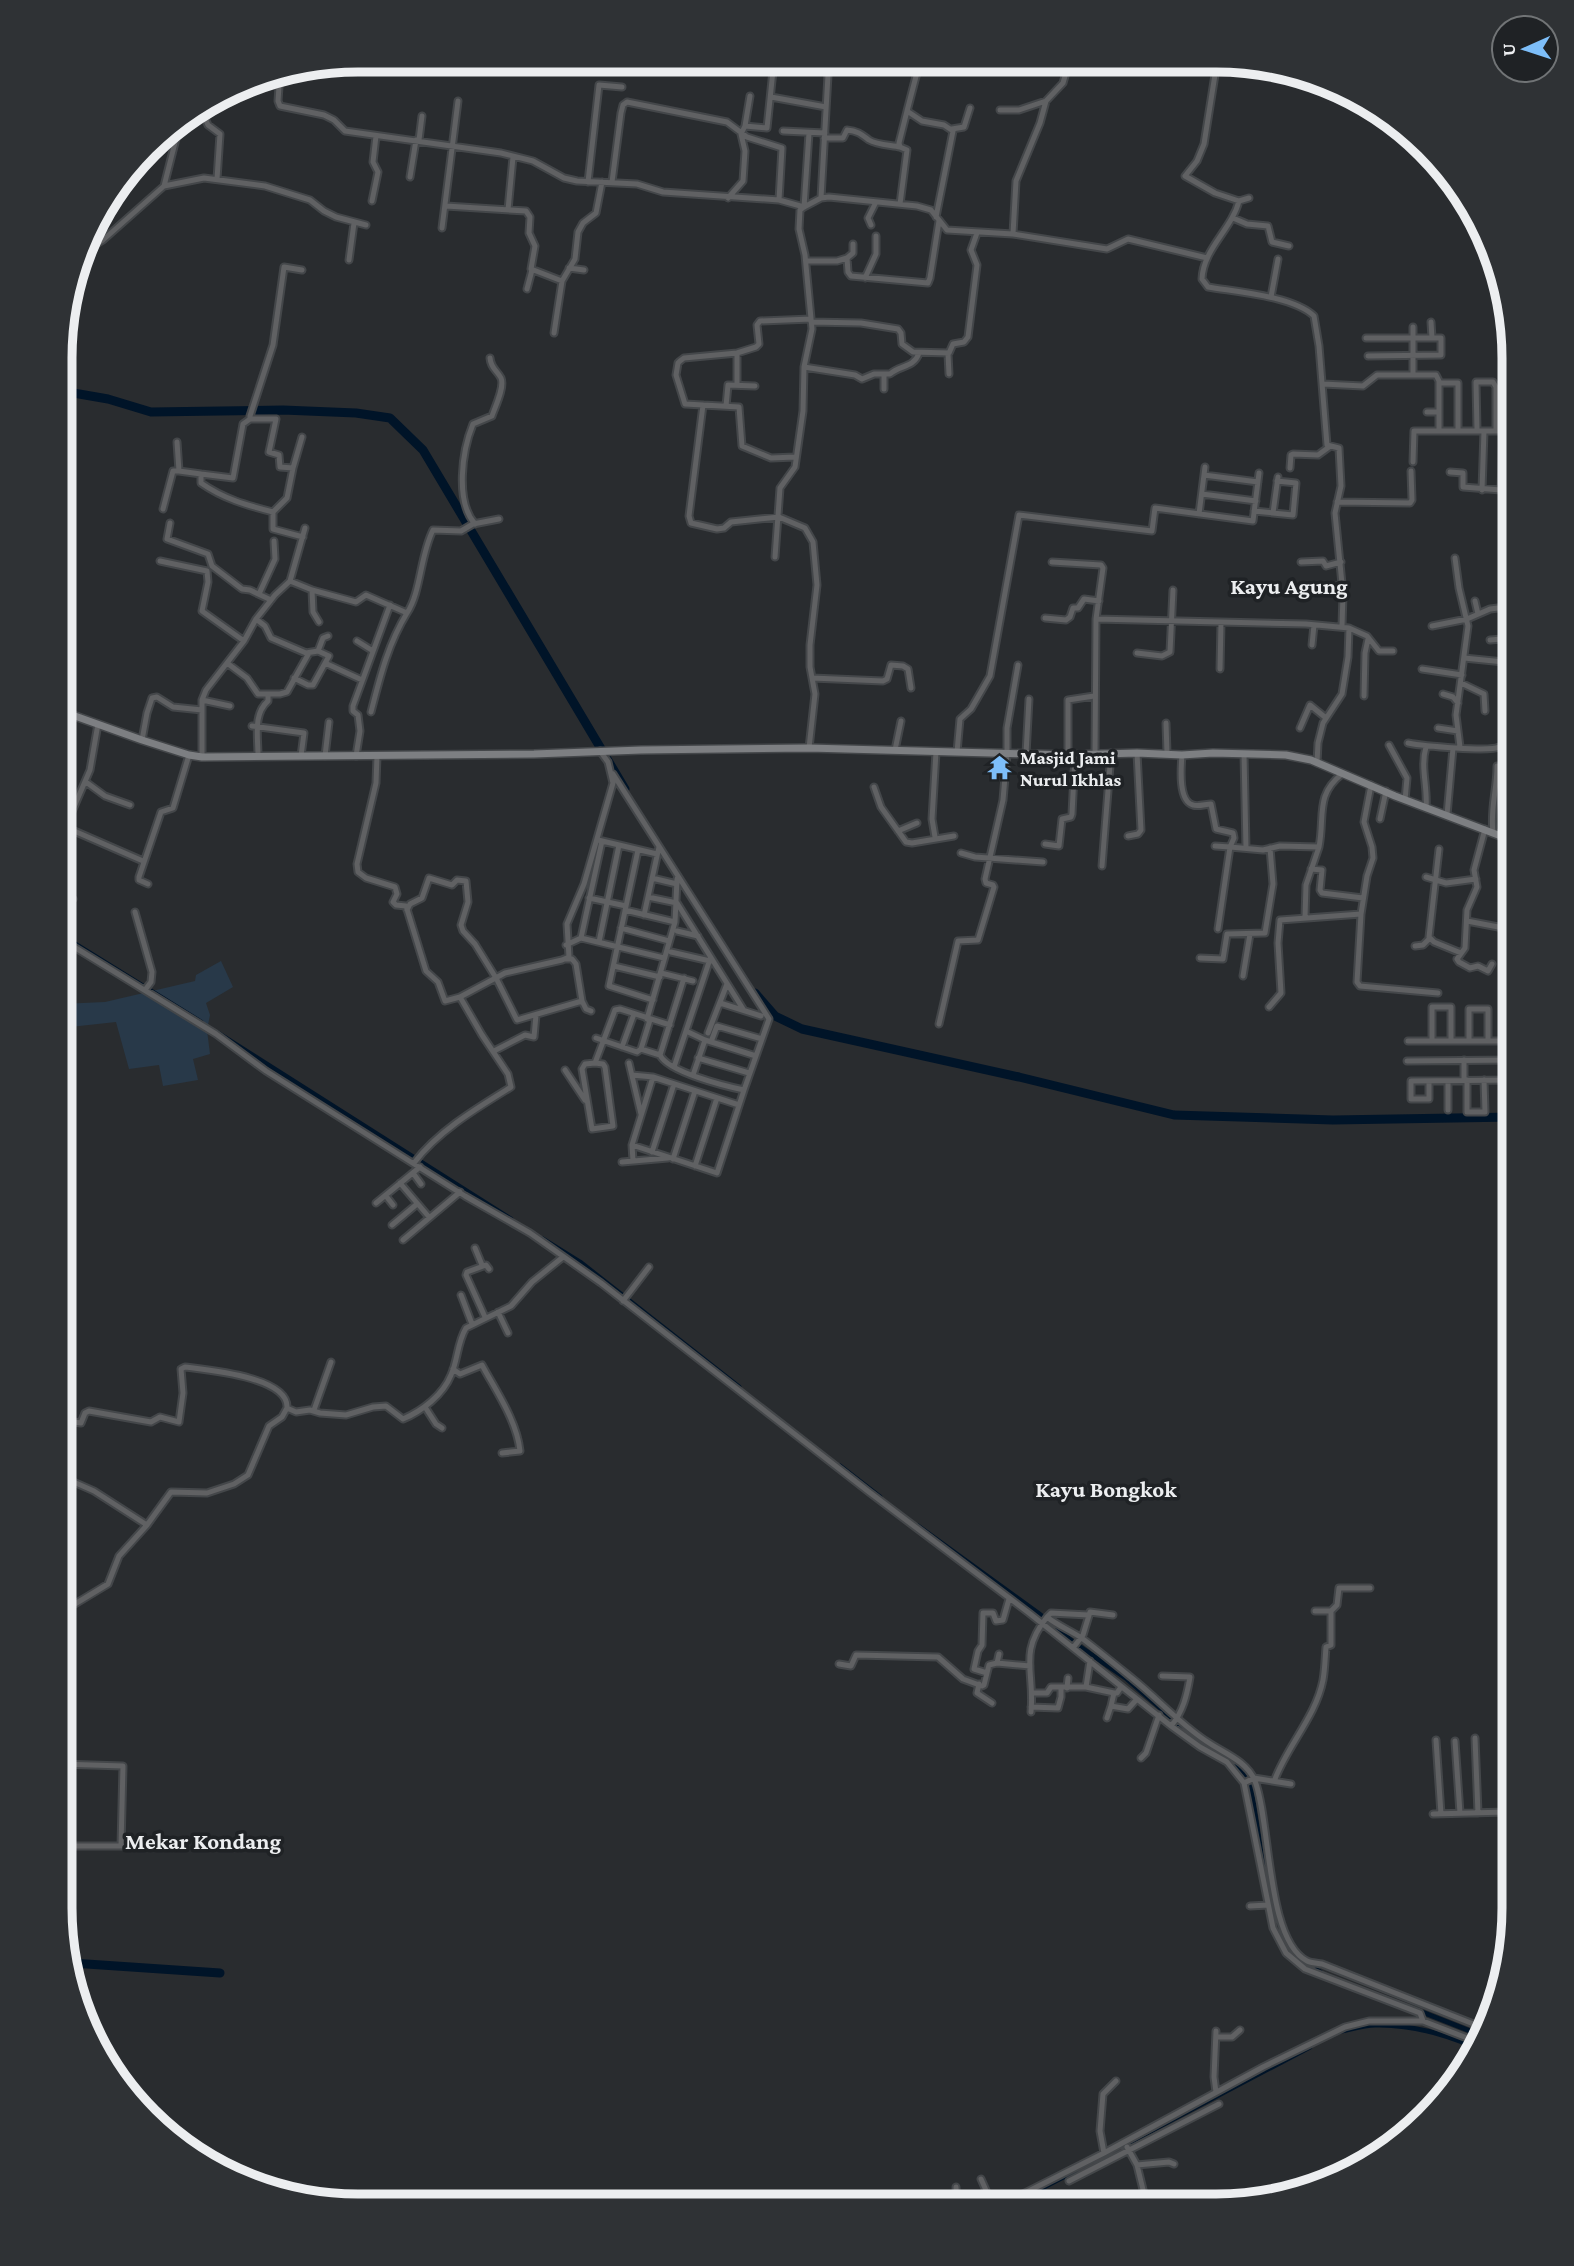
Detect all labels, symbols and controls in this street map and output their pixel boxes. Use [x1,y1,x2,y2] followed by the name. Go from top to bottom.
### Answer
[1490,14,1560,84] north arrow
[1498,43,1519,57] text: U
[1230,573,1348,599] district label: Kayu Agung
[1020,747,1122,790] place label: Masjid Jami Nurul Ikhlas
[986,754,1014,782] temple icon: Masjid Jami Nurul Ikhlas
[1035,1476,1177,1502] district label: Kayu Bongkok
[125,1828,281,1854] district label: Mekar Kondang

